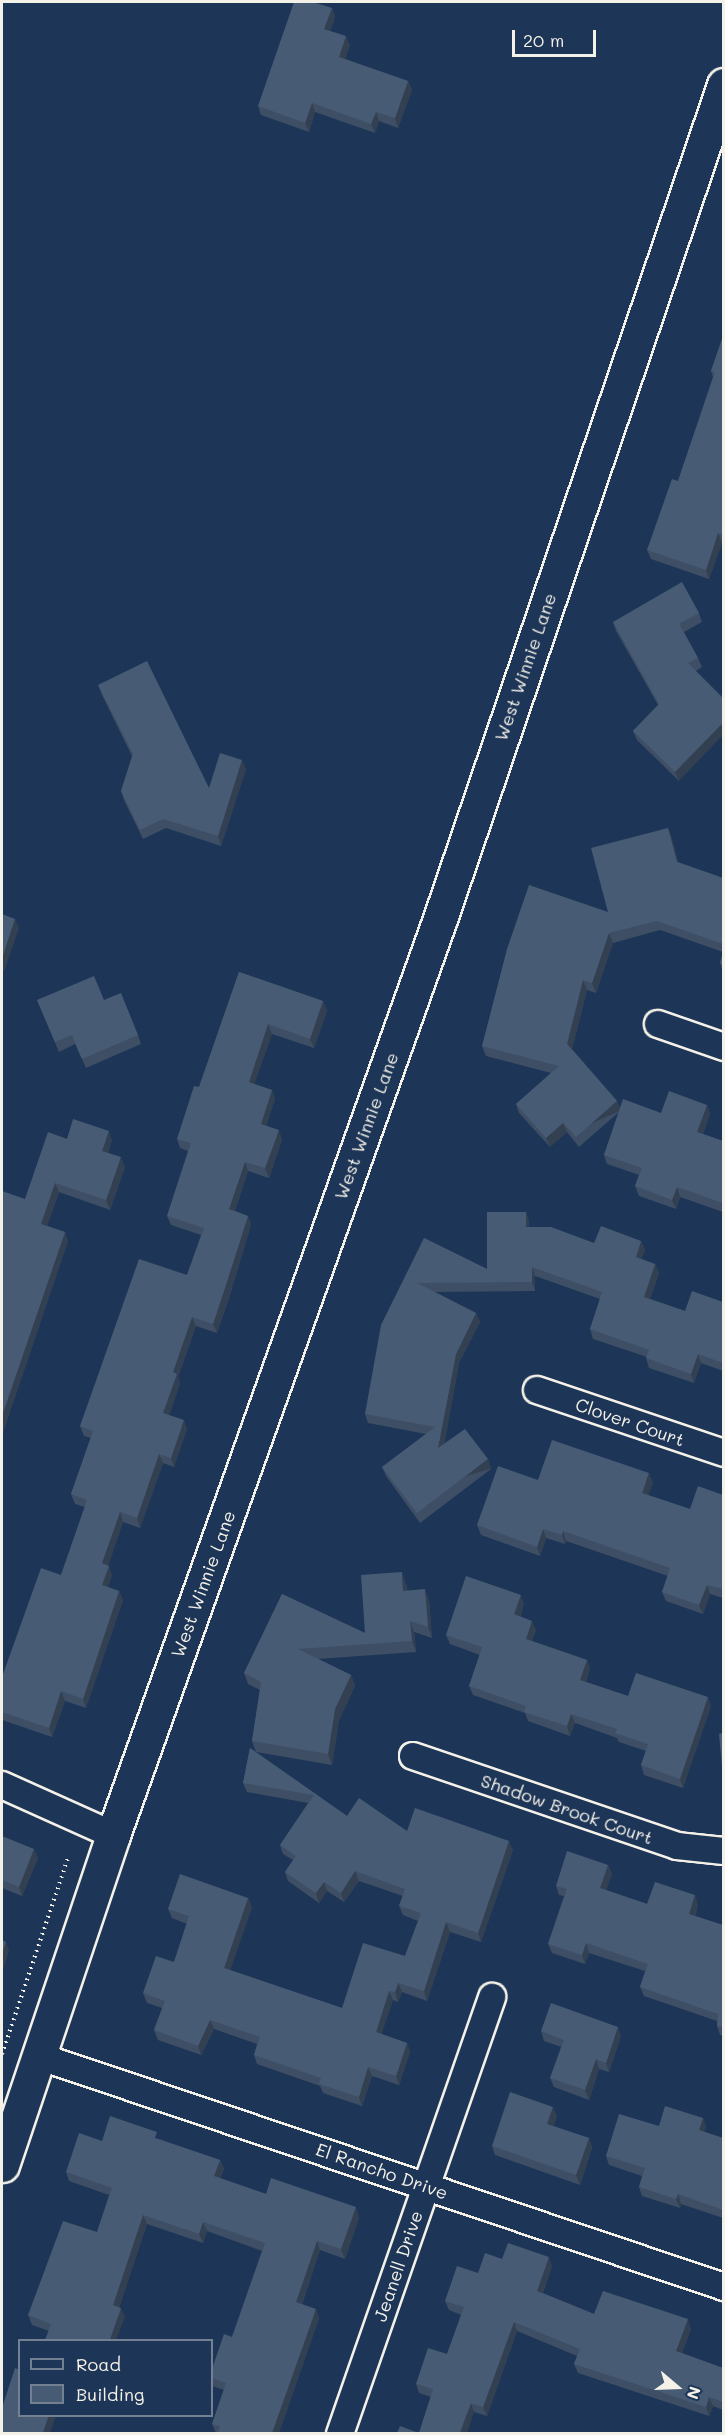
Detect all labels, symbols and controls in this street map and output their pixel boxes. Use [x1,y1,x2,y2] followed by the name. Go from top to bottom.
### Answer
[515,18,599,56] scale bar
[523,28,564,52] text: 20 m
[490,590,560,744] street label: West Winnie Lane
[329,1050,403,1202] street label: West Winnie Lane
[573,1393,687,1451] street label: Clover Court
[166,1508,240,1660] street label: West Winnie Lane
[478,1769,656,1849] street label: Shadow Brook Court
[313,2138,451,2204] street label: El Rancho Drive
[369,2208,427,2324] street label: Jeanell Drive
[18,2339,213,2417] legend
[76,2352,121,2376] text: Road
[647,2357,707,2417] north arrow
[76,2382,144,2406] text: Building
[683,2384,706,2402] text: N

